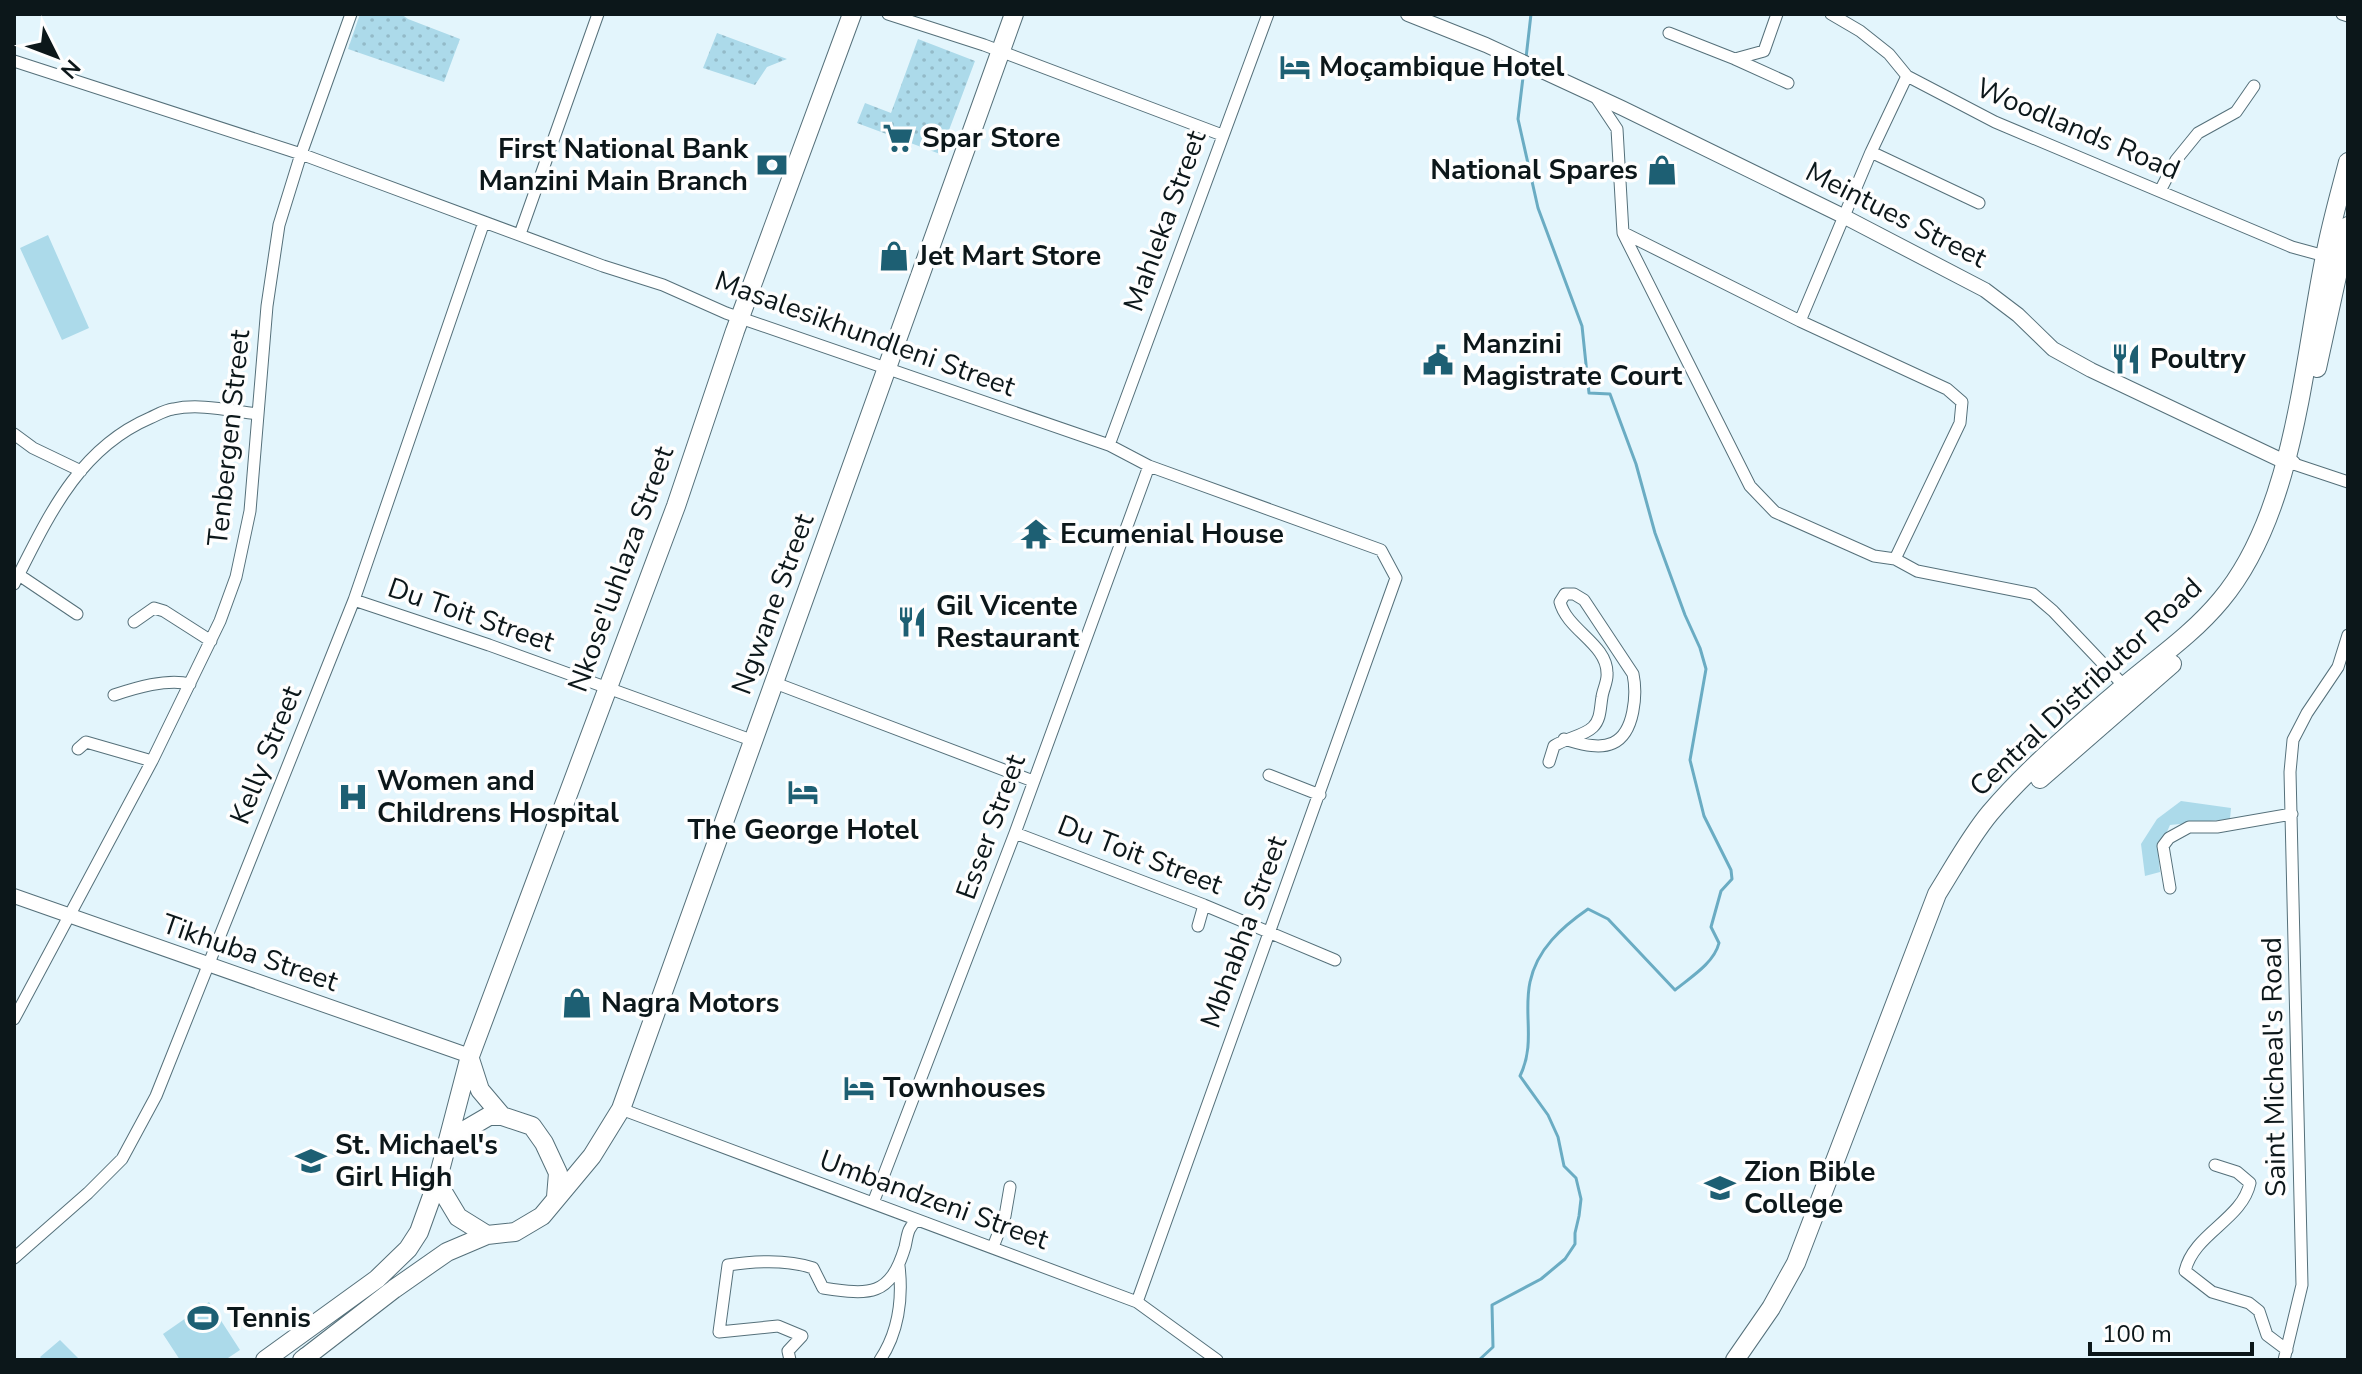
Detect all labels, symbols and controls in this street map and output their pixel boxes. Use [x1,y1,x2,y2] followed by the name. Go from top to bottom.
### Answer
[16,16,96,96] north arrow
[1319,48,1565,86] place label: Moçambique Hotel
[1278,50,1312,84] hotel icon: Moçambique Hotel
[53,53,87,85] text: N
[1970,69,2186,189] street label: Woodlands Road
[922,119,1061,157] place label: Spar Store
[881,121,915,155] supermarket icon: Spar Store
[1115,125,1215,317] street label: Mahleka Street
[478,130,749,200] place label: First National Bank Manzini Main Branch
[755,148,789,182] bank icon: First National Bank Manzini Main Branch
[1430,151,1638,189] place label: National Spares
[1645,153,1679,187] shop icon: National Spares
[1799,153,1993,277] street label: Meintues Street
[917,237,1101,275] place label: Jet Mart Store
[877,239,911,273] shop icon: Jet Mart Store
[710,262,1021,406] street label: Masalesikhundleni Street
[1462,325,1683,395] place label: Manzini Magistrate Court
[199,328,259,548] street label: Tenbergen Street
[2150,340,2246,378] place label: Poultry
[2109,342,2143,376] restaurant icon: Poultry
[1421,343,1455,377] public building icon: Manzini Magistrate Court
[559,441,683,697] street label: Nkose'luhlaza Street
[723,508,823,700] street label: Ngwane Street
[1060,515,1284,553] place label: Ecumenial House
[1019,517,1053,551] temple icon: Ecumenial House
[383,569,560,661] street label: Du Toit Street
[1961,569,2211,805] street label: Central Distributor Road
[936,587,1079,657] place label: Gil Vicente Restaurant
[895,605,929,639] restaurant icon: Gil Vicente Restaurant
[221,680,311,830] street label: Kelly Street
[947,749,1035,905] street label: Esser Street
[377,762,619,832] place label: Women and Childrens Hospital
[786,775,820,809] hotel icon: The George Hotel
[336,780,370,814] hospital icon: Women and Childrens Hospital
[1052,806,1228,904] street label: Du Toit Street
[687,811,919,849] place label: The George Hotel
[1192,831,1296,1033] street label: Mbhabha Street
[157,905,343,1001] street label: Tikhuba Street
[2253,937,2295,1197] street label: Saint Micheal's Road
[601,984,779,1022] place label: Nagra Motors
[560,986,594,1020] shop icon: Nagra Motors
[883,1069,1046,1107] place label: Townhouses
[842,1071,876,1105] hotel icon: Townhouses
[335,1126,498,1196] place label: St. Michael's Girl High
[814,1141,1054,1259] street label: Umbandzeni Street
[294,1144,328,1178] school or university icon: St. Michael's Girl High
[1744,1153,1875,1223] place label: Zion Bible College
[1703,1171,1737,1205] school or university icon: Zion Bible College
[227,1299,311,1337] place label: Tennis
[186,1301,220,1335] sports icon: Tennis
[2090,1306,2252,1356] scale bar
[2102,1318,2172,1350] text: 100 m

